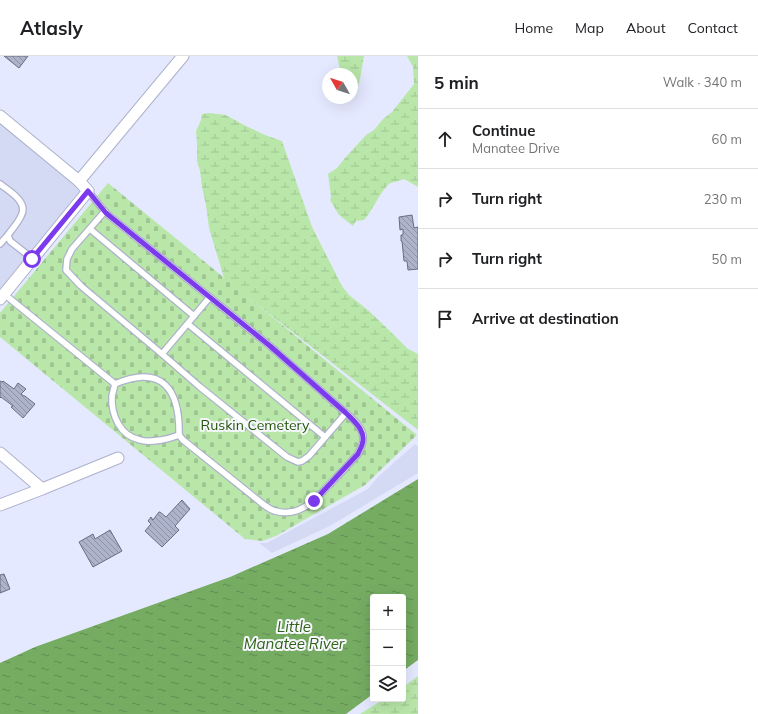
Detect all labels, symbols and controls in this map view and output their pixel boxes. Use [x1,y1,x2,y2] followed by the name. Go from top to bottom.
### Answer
[20,16,83,40] text: Atlasly
[514,19,553,37] text: Home
[575,19,604,37] text: Map
[626,19,666,37] text: About
[688,19,738,37] text: Contact
[322,68,358,104] north arrow
[434,72,479,93] text: 5 min
[663,74,742,90] text: Walk · 340 m
[472,121,535,140] text: Continue
[434,128,456,150] icon: ahead
[712,131,742,147] text: 60 m
[472,140,560,156] text: Manatee Drive
[434,188,456,210] icon: right
[472,189,542,208] text: Turn right
[704,191,742,207] text: 230 m
[434,248,456,270] icon: right
[472,249,542,268] text: Turn right
[23,250,41,268] route start
[712,251,742,267] text: 50 m
[434,308,456,330] icon: arrive
[472,309,619,328] text: Arrive at destination
[200,416,310,434] park label: Ruskin Cemetery
[305,492,323,510] route end
[370,594,406,702] map controls
[370,594,406,630] button: +
[244,617,345,653] water label: Little Manatee River
[370,630,406,666] button: −
[370,666,406,702] button: layers

